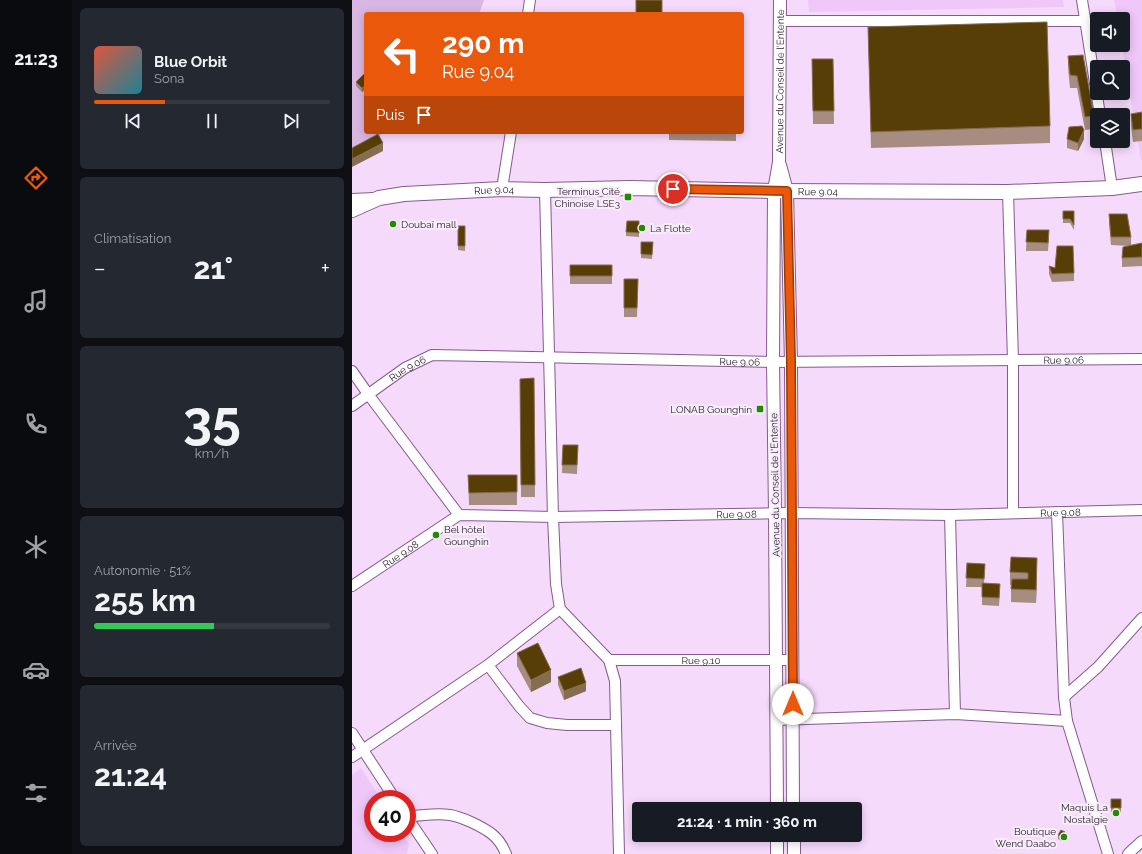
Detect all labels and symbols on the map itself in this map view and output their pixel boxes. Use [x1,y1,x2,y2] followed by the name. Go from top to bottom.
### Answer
[774,9,785,154] street label: Avenue du Conseil de l'Entente
[656,172,690,206] pin
[474,183,515,196] street label: Rue 9.04
[555,186,620,209] place label: Terminus Cité Chinoise LSE3
[798,186,839,197] street label: Rue 9.04
[623,192,633,202] marker: Terminus Cité Chinoise LSE3
[388,219,398,229] marker: Doubaï mall
[401,219,457,230] place label: Doubaï mall
[637,223,647,233] marker: La Flotte
[650,223,691,234] place label: La Flotte
[387,353,427,383] street label: Rue 9.06
[1043,354,1084,365] street label: Rue 9.06
[719,355,760,367] street label: Rue 9.06
[670,404,752,415] place label: LONAB Gounghin
[755,404,765,414] marker: LONAB Gounghin
[768,413,782,557] street label: Avenue du Conseil de l'Entente
[1040,506,1081,518] street label: Rue 9.08
[716,508,757,520] street label: Rue 9.08
[444,524,489,547] place label: Bel hôtel Gounghin
[431,530,441,540] marker: Bel hôtel Gounghin
[380,538,420,570] street label: Rue 9.08
[681,655,721,666] street label: Rue 9.10
[772,683,814,725] position arrow
[364,790,416,842] speed limit sign: 40
[1061,802,1108,825] place label: Maquis La Nostalgie
[1111,808,1121,818] marker: Maquis La Nostalgie
[996,826,1056,849] place label: Boutique Wend Daabo
[1059,832,1069,842] marker: Boutique Wend Daabo

